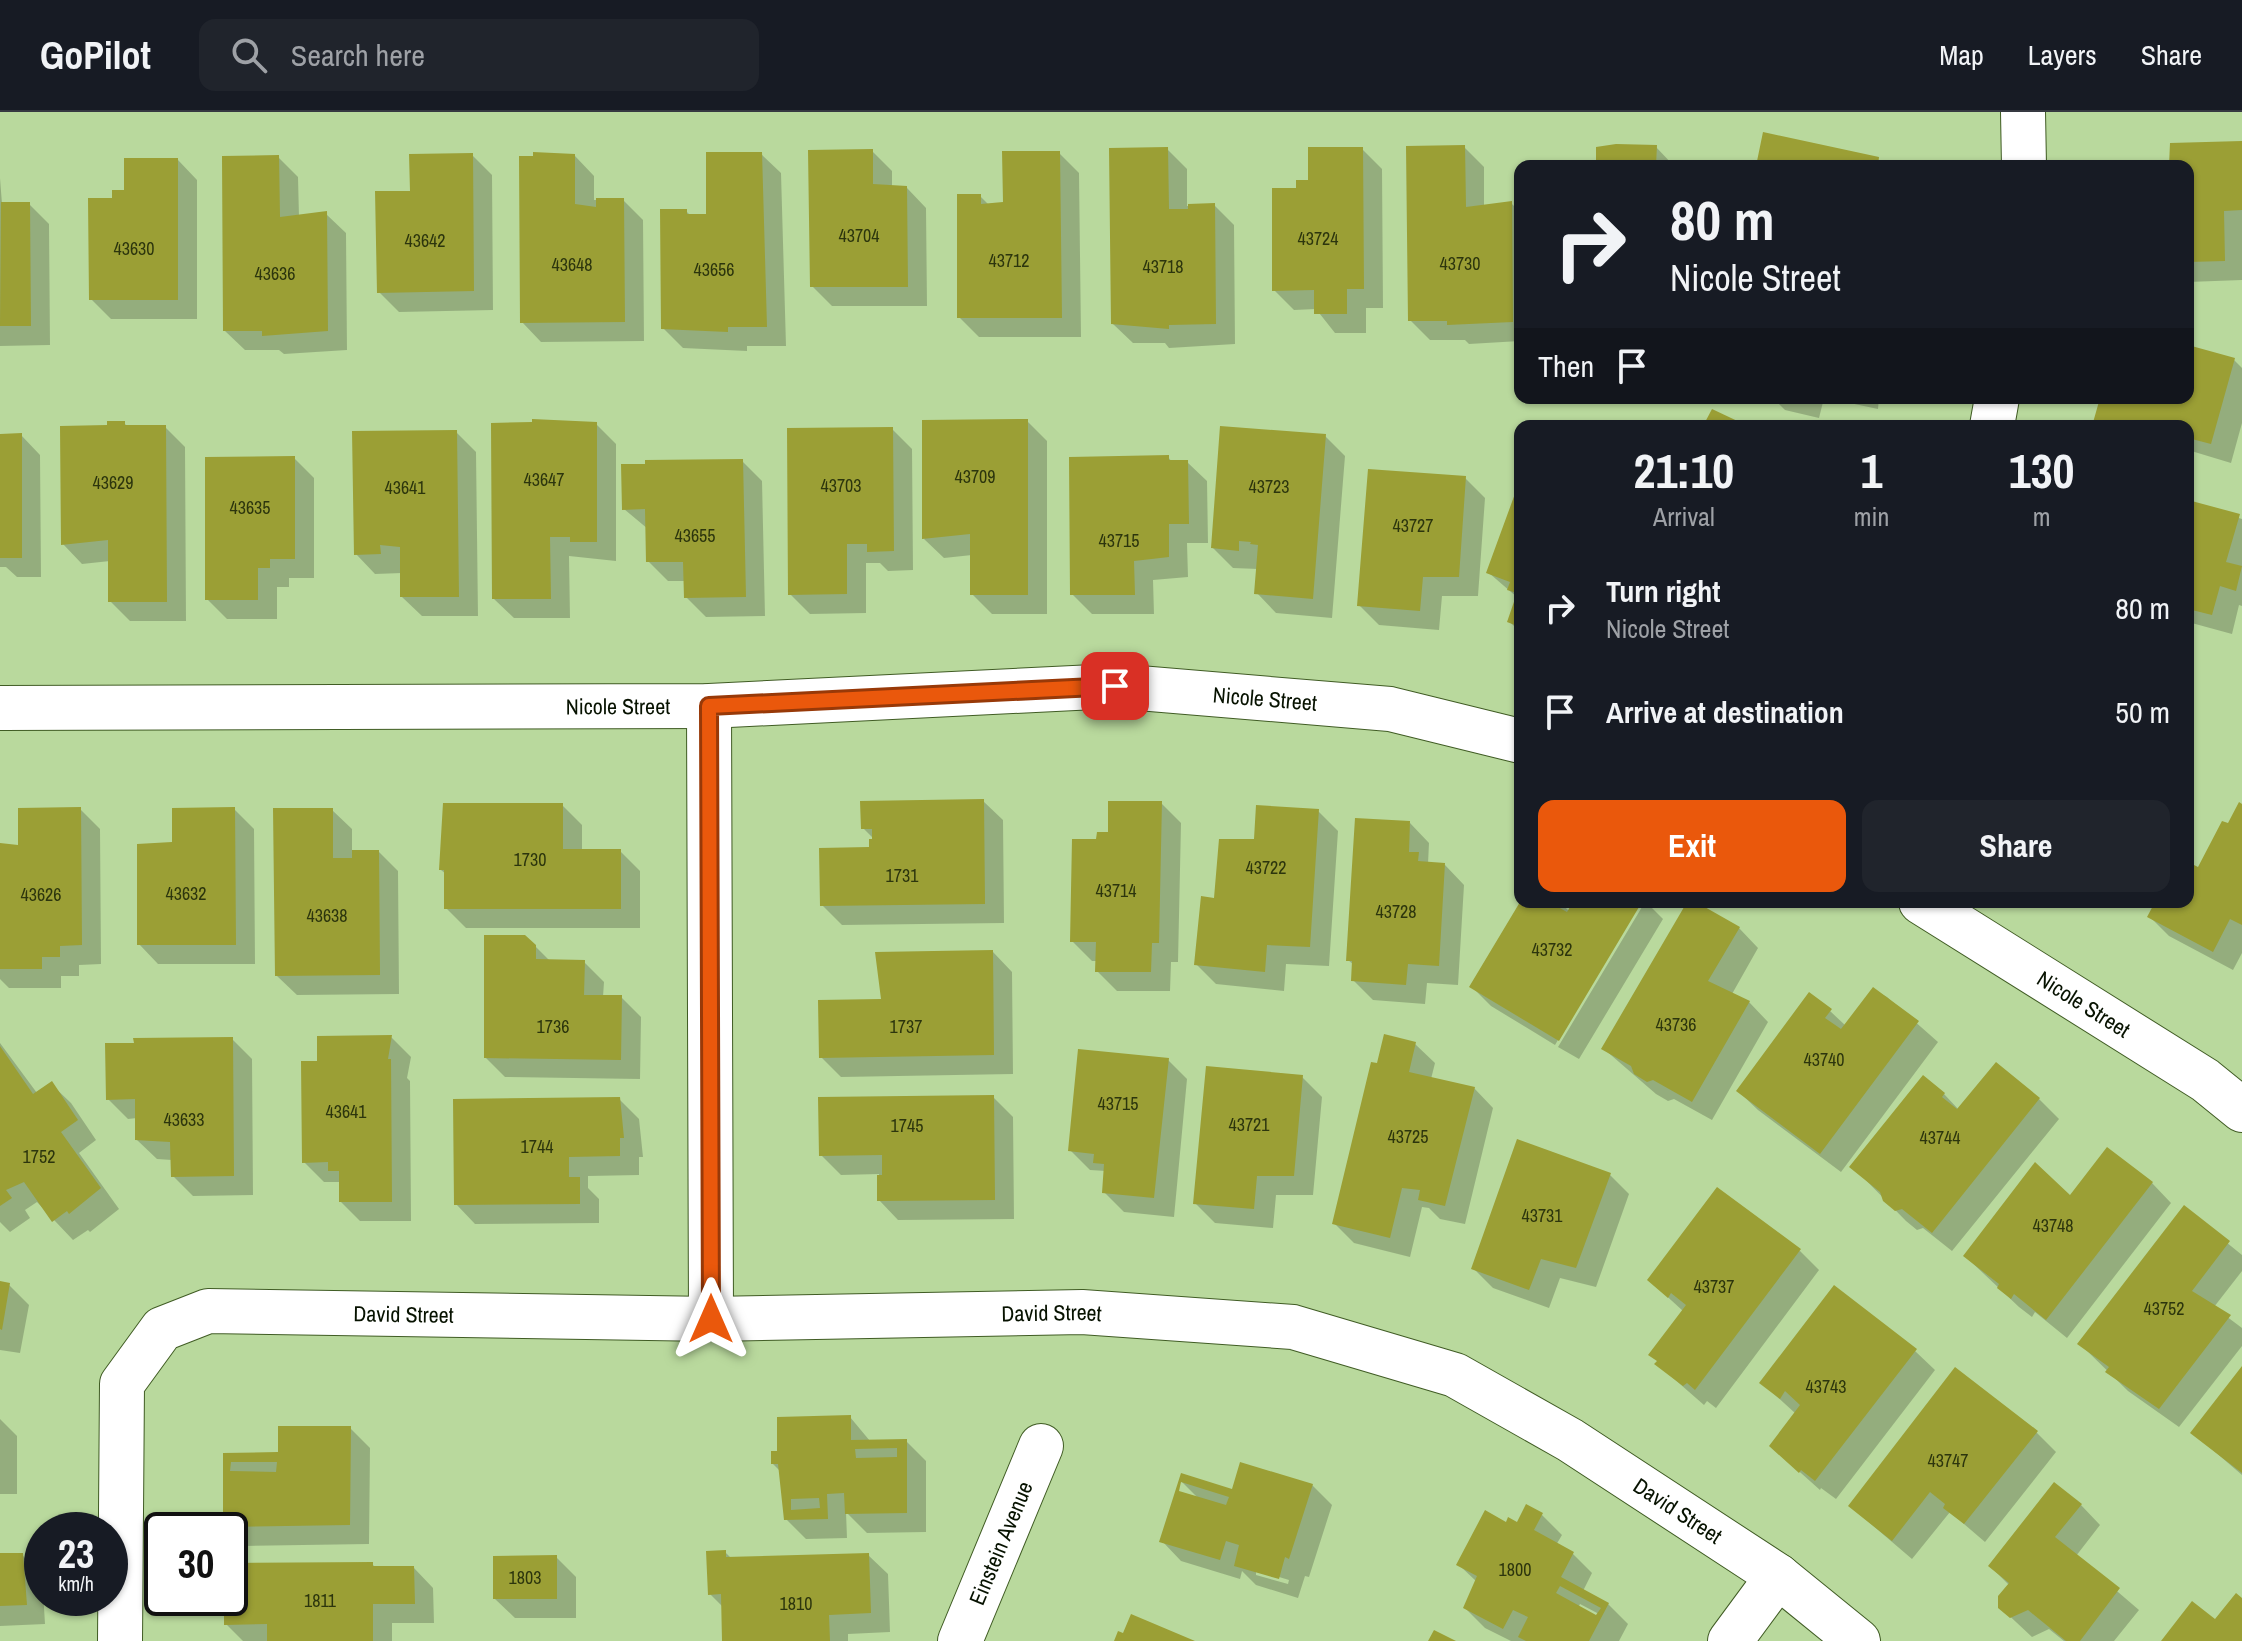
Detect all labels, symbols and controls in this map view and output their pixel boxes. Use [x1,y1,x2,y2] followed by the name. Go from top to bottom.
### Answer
[199,19,759,91] search box
[40,30,151,81] text: GoPilot
[227,33,271,77] icon: search
[291,35,425,75] text: Search here
[1939,36,1984,74] text: Map
[2028,36,2097,74] text: Layers
[2141,36,2202,74] text: Share
[1670,182,1775,257] text: 80 m
[1538,192,1642,296] icon: right
[838,223,880,248] house number: 43704
[1297,226,1339,251] house number: 43724
[404,228,446,253] house number: 43642
[113,236,155,261] house number: 43630
[988,248,1030,273] house number: 43712
[1439,251,1481,276] house number: 43730
[551,252,593,277] house number: 43648
[1142,254,1184,279] house number: 43718
[1670,254,1841,302] text: Nicole Street
[693,257,735,282] house number: 43656
[254,261,296,286] house number: 43636
[1610,344,1654,388] icon: arrive
[1538,346,1594,386] text: Then
[1634,438,1734,503] text: 21:10
[1861,438,1882,503] text: 1
[2009,438,2074,503] text: 130
[954,464,996,489] house number: 43709
[523,467,565,492] house number: 43647
[92,470,134,495] house number: 43629
[820,473,862,498] house number: 43703
[1248,474,1290,499] house number: 43723
[384,475,426,500] house number: 43641
[229,495,271,520] house number: 43635
[1653,499,1715,534] text: Arrival
[1854,499,1889,534] text: min
[2033,499,2051,534] text: m
[1392,513,1434,538] house number: 43727
[674,523,716,548] house number: 43655
[1098,528,1140,553] house number: 43715
[1606,571,1720,611] text: Turn right
[1538,586,1582,630] icon: right
[2115,588,2170,628] text: 80 m
[1606,611,1729,646] text: Nicole Street
[1081,652,1149,720] pin
[1093,664,1137,708] icon: arrive
[1212,679,1318,718] street label: Nicole Street
[1538,690,1582,734] icon: arrive
[566,691,670,721] street label: Nicole Street
[1606,692,1844,732] text: Arrive at destination
[2115,692,2170,732] text: 50 m
[1538,800,1846,892] button: Exit
[1862,800,2170,892] button: Share
[514,847,546,872] house number: 1730
[1245,855,1287,880] house number: 43722
[886,863,919,888] house number: 1731
[1095,878,1137,903] house number: 43714
[165,881,207,906] house number: 43632
[20,882,62,907] house number: 43626
[1375,899,1417,924] house number: 43728
[306,903,348,928] house number: 43638
[1531,937,1573,962] house number: 43732
[2031,964,2136,1044] street label: Nicole Street
[1655,1012,1697,1037] house number: 43736
[537,1014,569,1039] house number: 1736
[890,1014,922,1039] house number: 1737
[1803,1047,1845,1072] house number: 43740
[1097,1091,1139,1116] house number: 43715
[325,1099,367,1124] house number: 43641
[163,1107,205,1132] house number: 43633
[1228,1112,1270,1137] house number: 43721
[891,1113,923,1138] house number: 1745
[1387,1124,1429,1149] house number: 43725
[1919,1125,1961,1150] house number: 43744
[521,1134,553,1159] house number: 1744
[23,1144,55,1169] house number: 1752
[1521,1203,1563,1228] house number: 43731
[2032,1213,2074,1238] house number: 43748
[1693,1274,1735,1299] house number: 43737
[669,1277,753,1361] position arrow
[2143,1296,2185,1321] house number: 43752
[1001,1297,1103,1329] street label: David Street
[353,1298,454,1330] street label: David Street
[1805,1374,1847,1399] house number: 43743
[1927,1448,1969,1473] house number: 43747
[1628,1470,1728,1551] street label: David Street
[962,1477,1040,1609] street label: Einstein Avenue
[144,1512,248,1616] speed limit sign: 30
[58,1527,94,1580] text: 23
[1499,1557,1531,1582] house number: 1800
[509,1565,541,1590] house number: 1803
[58,1570,94,1597] text: km/h
[304,1588,337,1613] house number: 1811
[780,1591,812,1616] house number: 1810

